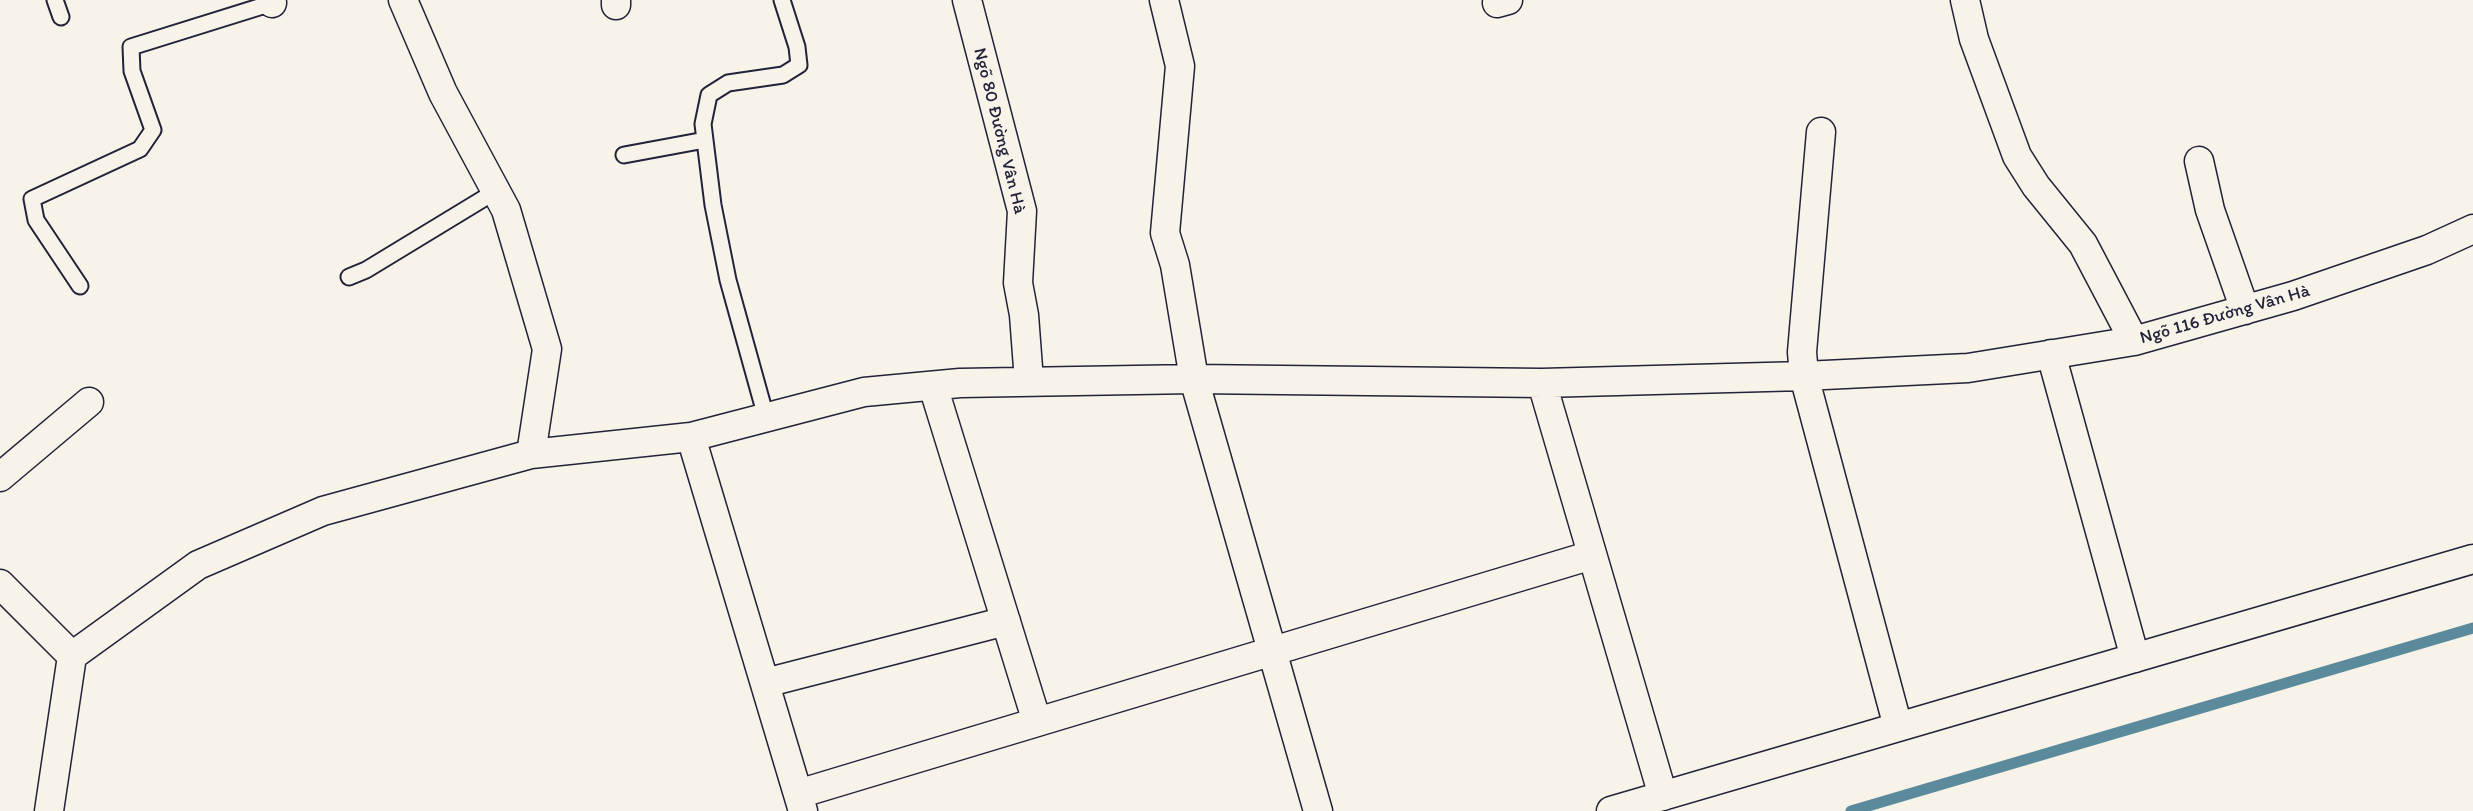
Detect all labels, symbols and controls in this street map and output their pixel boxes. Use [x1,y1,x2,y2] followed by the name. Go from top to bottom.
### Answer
[968,46,1030,216] street label: Ngõ 80 Đường Vân Hà
[2138,280,2312,350] street label: Ngõ 116 Đường Vân Hà

